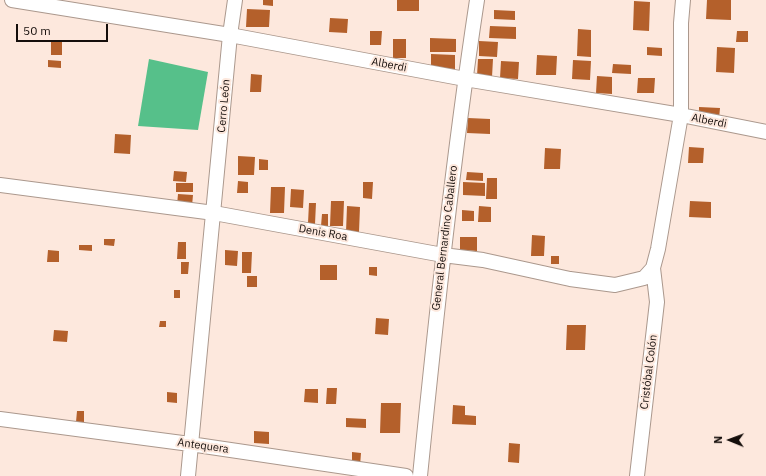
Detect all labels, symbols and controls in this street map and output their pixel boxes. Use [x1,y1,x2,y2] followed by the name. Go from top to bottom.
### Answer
[18,16,110,42] scale bar
[23,23,51,38] text: 50 m
[370,55,408,75] street label: Alberdi
[215,79,233,133] street label: Cerro León
[690,111,728,131] street label: Alberdi
[430,165,460,311] street label: General Bernardino Caballero
[298,222,348,244] street label: Denis Roa
[638,334,660,410] street label: Cristóbal Colón
[710,420,750,460] north arrow
[176,436,230,456] street label: Antequera
[711,436,725,444] text: N

